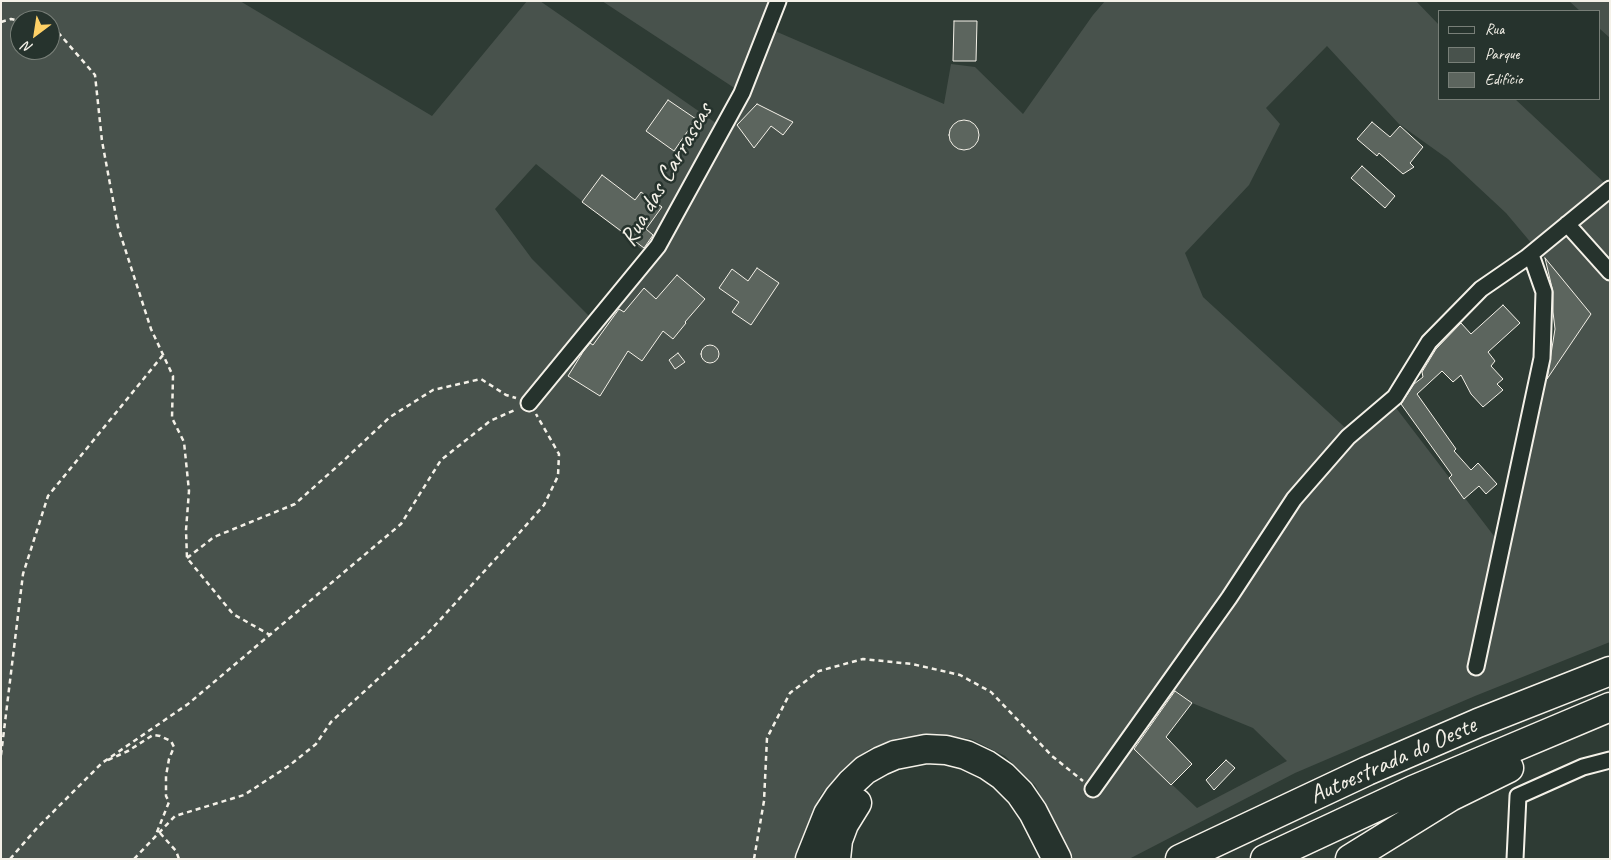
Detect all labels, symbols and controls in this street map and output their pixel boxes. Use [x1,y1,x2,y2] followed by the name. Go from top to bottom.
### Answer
[10,10,60,60] north arrow
[1438,10,1601,100] legend
[1485,20,1504,39] text: Rua
[19,38,36,57] text: N
[1485,45,1519,64] text: Parque
[1485,70,1522,89] text: Edifício
[614,98,720,252] street label: Rua das Carrascas
[1305,711,1481,811] street label: Autoestrada do Oeste

